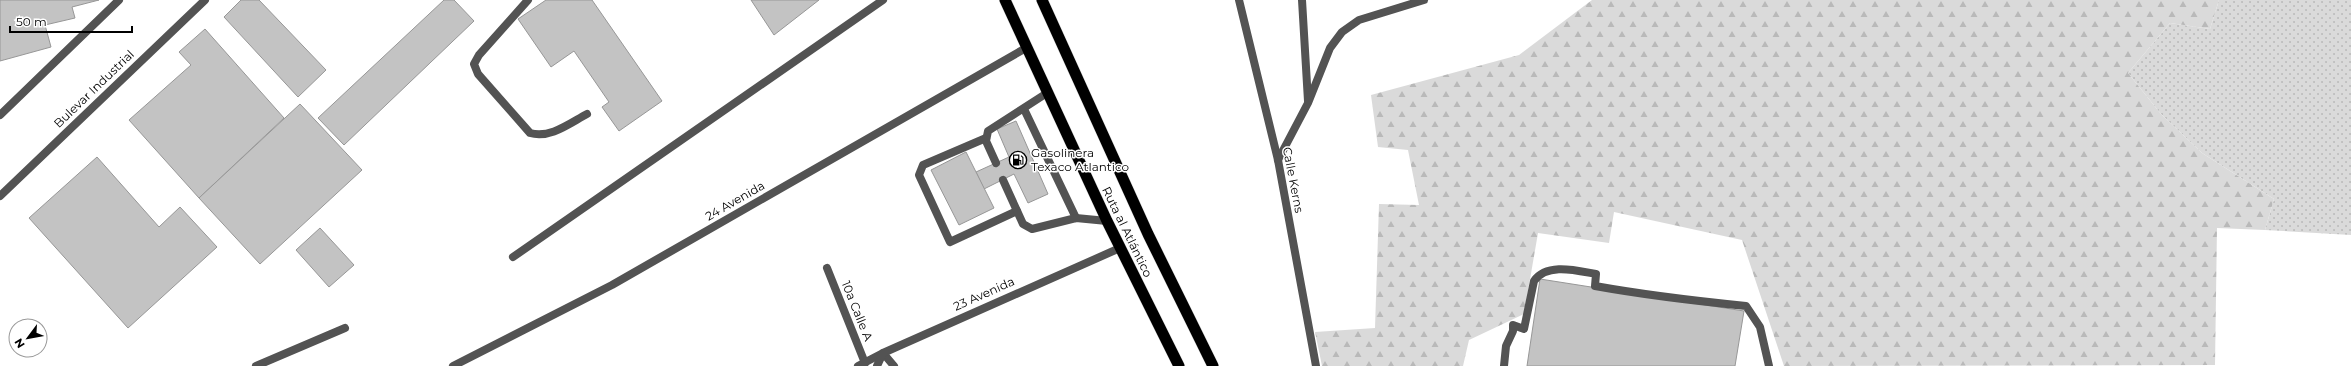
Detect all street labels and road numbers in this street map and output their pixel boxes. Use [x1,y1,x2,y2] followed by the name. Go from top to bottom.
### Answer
[50,47,137,131] street label: Bulevar Industrial
[1280,146,1307,214] street label: Calle Kerns
[702,178,767,224] street label: 24 Avenida
[1099,184,1156,280] street label: Ruta al Atlántico
[951,273,1017,314] street label: 23 Avenida
[839,279,876,343] street label: 10a Calle A

